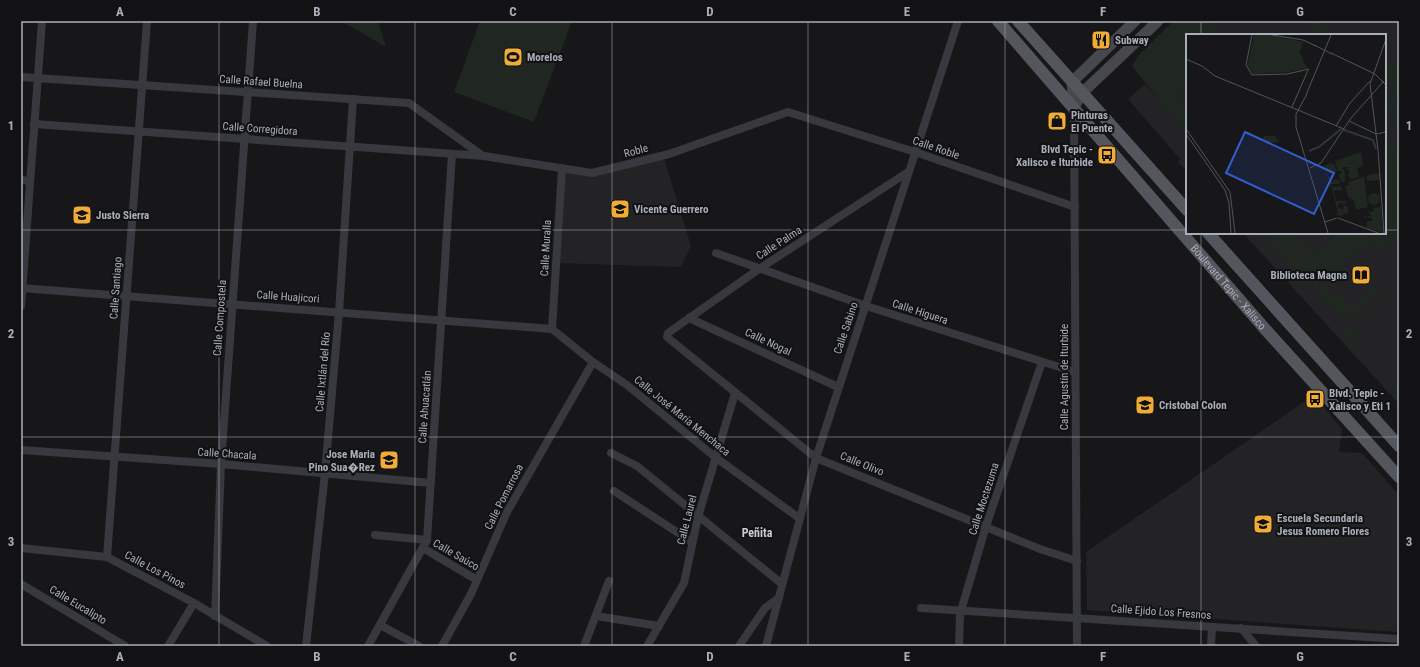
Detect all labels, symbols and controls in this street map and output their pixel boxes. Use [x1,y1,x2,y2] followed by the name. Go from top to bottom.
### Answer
[116,4,124,19] text: A
[313,4,321,19] text: B
[509,4,517,19] text: C
[706,4,714,19] text: D
[904,4,911,19] text: E
[1100,4,1106,19] text: F
[1296,4,1304,19] text: G
[1090,29,1112,51] restaurant icon: Subway
[1115,34,1149,47] place label: Subway
[1186,34,1386,234] inset map
[502,46,524,68] sports icon: Morelos
[527,51,563,64] place label: Morelos
[219,73,303,91] street label: Calle Rafael Buelna
[1071,109,1113,135] place label: Pinturas El Puente
[1046,110,1068,132] shop icon: Pinturas El Puente
[8,118,14,133] text: 1
[1406,118,1412,133] text: 1
[222,120,298,138] street label: Calle Corregidora
[911,134,961,162] street label: Calle Roble
[623,142,649,160] street label: Roble
[1016,143,1093,169] place label: Blvd Tepic - Xalisco e Iturbide
[1096,144,1118,166] bus stop icon: Blvd Tepic - Xalisco e Iturbide
[609,198,631,220] school or university icon: Vicente Guerrero
[634,203,709,216] place label: Vicente Guerrero
[71,204,93,226] school or university icon: Justo Sierra
[96,209,149,222] place label: Justo Sierra
[538,219,554,277] street label: Calle Muralla
[754,223,804,263] street label: Calle Palma
[1188,242,1269,333] street label: Boulevard Tepic - Xalisco
[107,256,125,320] street label: Calle Santiago
[1350,264,1372,286] library icon: Biblioteca Magna
[1271,269,1347,282] place label: Biblioteca Magna
[211,279,229,357] street label: Calle Compostela
[256,288,320,306] street label: Calle Huajicori
[890,297,950,327] street label: Calle Higuera
[831,300,861,356] street label: Calle Sabino
[1058,324,1071,430] street label: Calle Agustín de Iturbide
[8,326,15,341] text: 2
[743,326,793,358] street label: Calle Nogal
[1406,326,1413,341] text: 2
[313,331,333,413] street label: Calle Ixtlán del Río
[416,370,434,444] street label: Calle Ahuacatlán
[631,373,733,459] street label: Calle José María Menchaca
[1329,387,1391,413] place label: Blvd. Tepic - Xalisco y Eti 1
[1304,388,1326,410] bus stop icon: Blvd. Tepic - Xalisco y Eti 1
[1134,394,1156,416] school or university icon: Cristobal Colon
[1159,399,1227,412] place label: Cristobal Colon
[197,445,257,463] street label: Calle Chacala
[308,448,375,474] place label: Jose Maria Pino Sua�Rez
[378,449,400,471] school or university icon: Jose Maria Pino Sua�Rez
[838,449,886,479] street label: Calle Olivo
[966,461,1002,537] street label: Calle Moctezuma
[482,462,526,532] street label: Calle Pomarrosa
[675,494,699,546] street label: Calle Laurel
[1277,512,1369,538] place label: Escuela Secundaria Jesus Romero Flores
[1252,513,1274,535] school or university icon: Escuela Secundaria Jesus Romero Flores
[742,526,773,540] district label: Peñita
[8,534,14,549] text: 3
[1406,534,1412,549] text: 3
[431,537,482,574] street label: Calle Saúco
[122,549,188,591] street label: Calle Los Pinos
[47,583,109,627] street label: Calle Eucalipto
[1110,602,1212,622] street label: Calle Ejido Los Fresnos
[116,649,124,664] text: A
[313,649,321,664] text: B
[509,649,517,664] text: C
[706,649,714,664] text: D
[904,649,911,664] text: E
[1100,649,1106,664] text: F
[1296,649,1304,664] text: G

